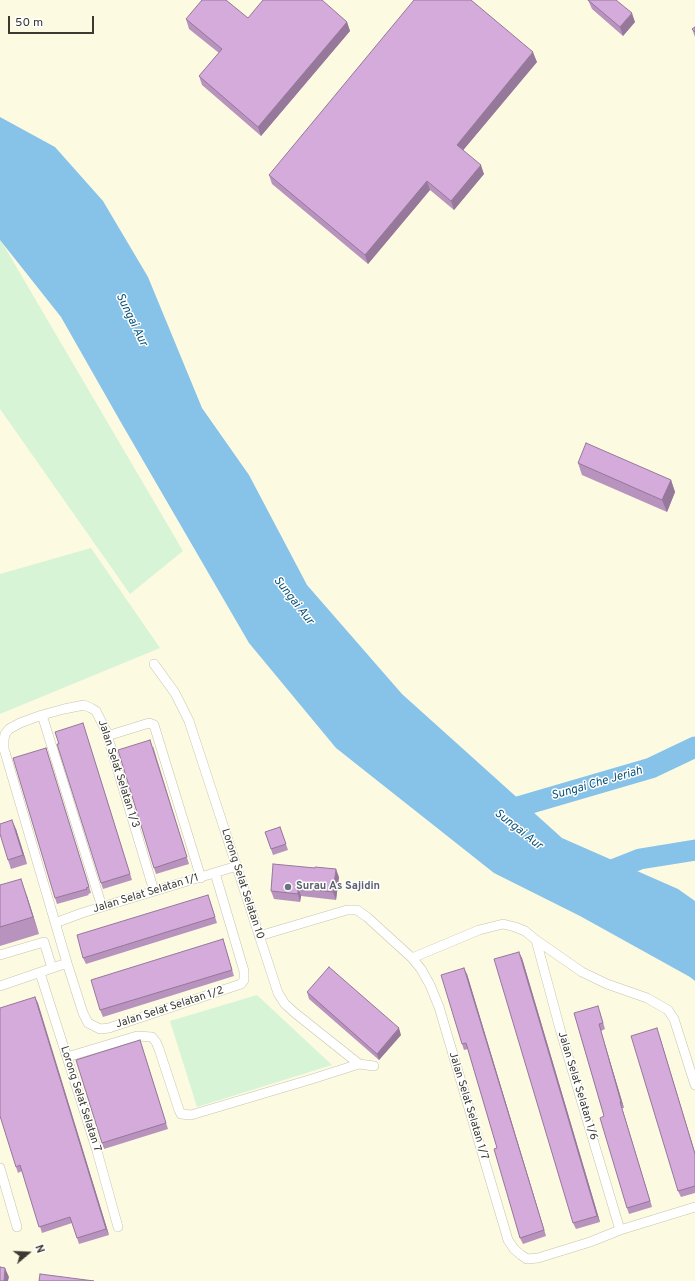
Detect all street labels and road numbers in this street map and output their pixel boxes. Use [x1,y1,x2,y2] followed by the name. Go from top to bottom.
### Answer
[94,718,142,830] street label: Jalan Selat Selatan 1/3
[218,827,266,941] street label: Lorong Selat Selatan 10
[91,872,201,916] street label: Jalan Selat Selatan 1/1
[114,984,226,1032] street label: Jalan Selat Selatan 1/2
[554,1030,600,1142] street label: Jalan Selat Selatan 1/6
[57,1045,103,1153] street label: Lorong Selat Selatan 7
[445,1051,491,1161] street label: Jalan Selat Selatan 1/7

